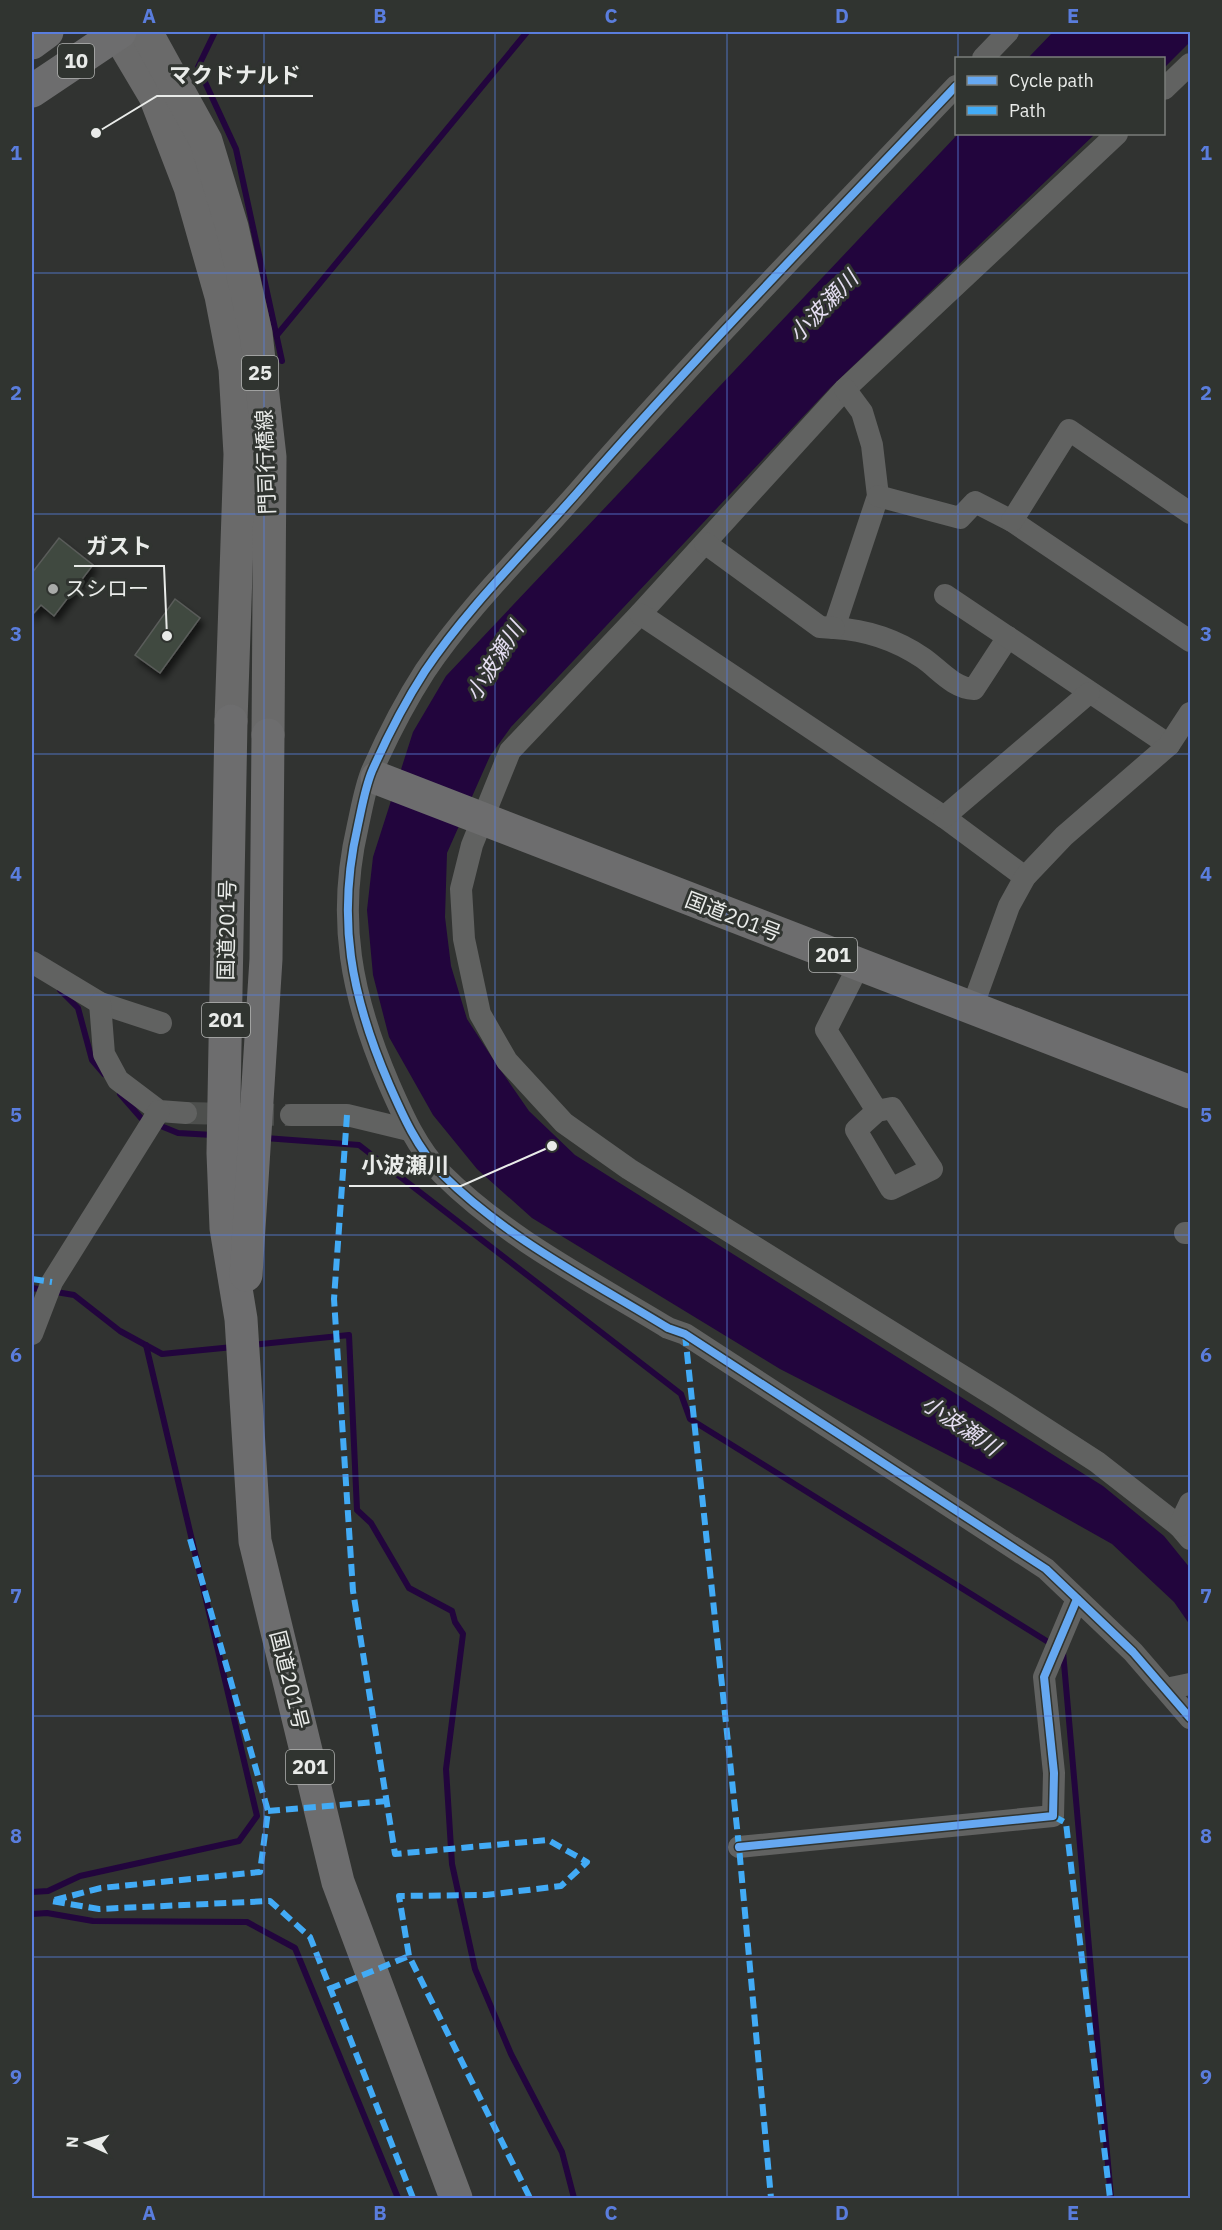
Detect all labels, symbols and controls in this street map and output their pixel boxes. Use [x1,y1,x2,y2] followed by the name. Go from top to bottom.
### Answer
[142,2,156,29] text: A
[373,2,387,29] text: B
[604,2,618,29] text: C
[835,2,849,29] text: D
[1067,2,1079,29] text: E
[58,44,94,78] road number: 10
[157,56,313,96] callout: マクドナルド
[955,57,1165,135] legend
[169,60,301,89] text: マクドナルド
[1009,69,1094,92] text: Cycle path
[1009,99,1046,122] text: Path
[10,139,22,166] text: 1
[1200,139,1212,166] text: 1
[782,262,865,347] water label: 小波瀬川
[242,356,278,390] road number: 25
[10,379,22,406] text: 2
[1200,379,1212,406] text: 2
[249,409,281,515] street label: 門司行橋線
[74,526,164,566] callout: ガスト
[86,531,152,560] text: ガスト
[65,574,149,602] place label: スシロー
[46,582,60,596] marker: スシロー
[458,614,530,706] water label: 小波瀬川
[10,620,22,647] text: 3
[1200,620,1212,647] text: 3
[10,860,22,887] text: 4
[1200,860,1212,887] text: 4
[211,879,241,981] street label: 国道201号
[681,885,785,947] street label: 国道201号
[809,938,857,972] road number: 201
[202,1003,250,1037] road number: 201
[10,1101,22,1128] text: 5
[1200,1101,1212,1128] text: 5
[349,1146,461,1186] callout: 小波瀬川
[361,1150,449,1179] text: 小波瀬川
[10,1341,22,1368] text: 6
[1200,1341,1212,1368] text: 6
[917,1388,1008,1462] water label: 小波瀬川
[10,1582,22,1609] text: 7
[1200,1582,1212,1609] text: 7
[264,1627,316,1732] street label: 国道201号
[286,1750,334,1784] road number: 201
[10,1822,22,1849] text: 8
[1200,1822,1212,1849] text: 8
[10,2063,22,2090] text: 9
[1200,2063,1212,2090] text: 9
[57,2113,117,2173] north arrow
[62,2135,82,2148] text: N
[142,2199,156,2226] text: A
[373,2199,387,2226] text: B
[604,2199,618,2226] text: C
[835,2199,849,2226] text: D
[1067,2199,1079,2226] text: E

